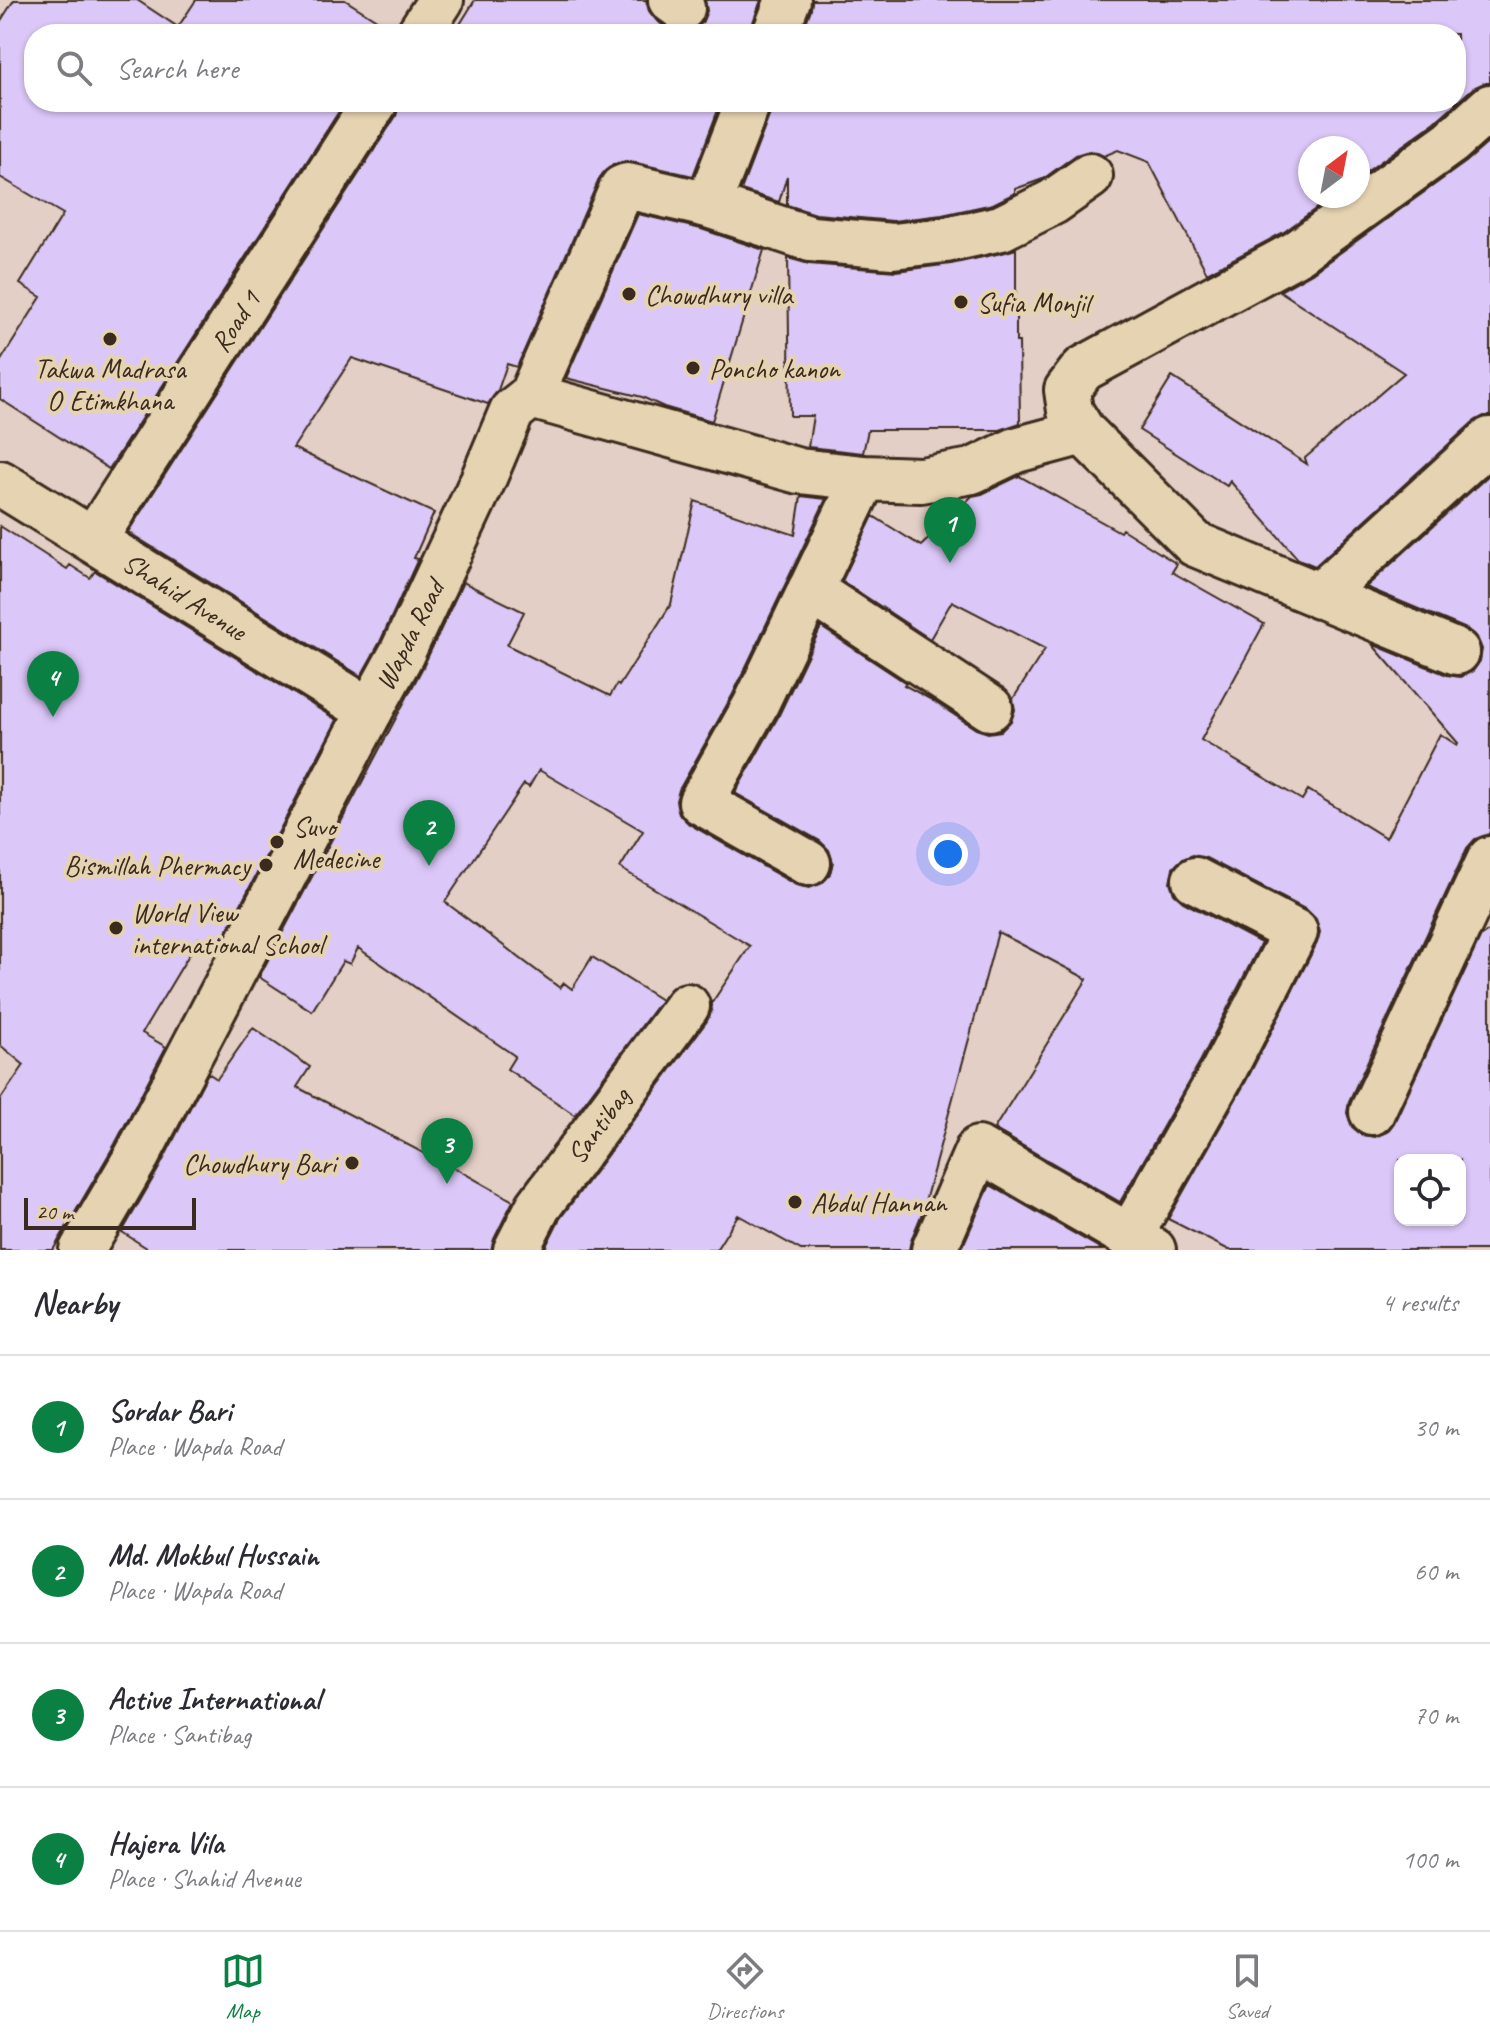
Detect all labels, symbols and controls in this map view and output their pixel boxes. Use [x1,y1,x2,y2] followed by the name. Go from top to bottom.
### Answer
[24,24,1466,112] search box
[52,46,96,90] icon: search
[116,49,238,87] text: Search here
[1298,136,1370,208] north arrow
[645,277,794,312] place label: Chowdhury villa
[203,283,269,359] street label: Road 1
[620,285,638,303] marker: Chowdhury villa
[977,285,1095,320] place label: Sufia Monjil
[952,293,970,311] marker: Sufia Monjil
[101,330,119,348] marker: Takwa Madrasa O Etimkhana
[35,351,187,418] place label: Takwa Madrasa O Etimkhana
[709,351,841,386] place label: Poncho kanon
[684,359,702,377] marker: Poncho kanon
[924,497,976,563] pin: 1
[116,545,255,649] street label: Shahid Avenue
[367,571,454,696] street label: Wapda Road
[27,651,79,717] pin: 4
[403,800,455,866] pin: 2
[293,809,381,876] place label: Suvo Medecine
[268,833,286,851] marker: Suvo Medecine
[928,834,968,874] your location
[64,848,252,883] place label: Bismillah Phermacy
[257,856,275,874] marker: Bismillah Phermacy
[132,895,328,962] place label: World View international School
[107,919,125,937] marker: World View international School
[559,1079,639,1170] street label: Santibag
[421,1118,473,1184] pin: 3
[183,1146,340,1181] place label: Chowdhury Bari
[343,1154,361,1172] marker: Chowdhury Bari
[1394,1154,1466,1226] map controls
[1394,1154,1466,1226] button: locate
[811,1185,948,1220] place label: Abdul Hannan
[786,1193,804,1211] marker: Abdul Hannan
[24,1194,196,1230] scale bar
[36,1198,73,1226] text: 20 m
[32,1281,118,1324] text: Nearby
[1382,1286,1458,1319] text: 4 results
[108,1392,232,1430] text: Sordar Bari
[52,1411,64,1444] text: 1
[1414,1411,1458,1444] text: 30 m
[108,1430,282,1463] text: Place · Wapda Road
[108,1536,318,1574] text: Md. Mokbul Hussain
[52,1555,64,1588] text: 2
[1414,1555,1458,1588] text: 60 m
[108,1574,282,1607] text: Place · Wapda Road
[108,1680,320,1718] text: Active International
[52,1699,64,1732] text: 3
[1414,1699,1458,1732] text: 70 m
[108,1718,251,1751] text: Place · Santibag
[108,1824,224,1862] text: Hajera Vila
[52,1843,64,1876] text: 4
[1402,1843,1458,1876] text: 100 m
[108,1862,301,1895] text: Place · Shahid Avenue
[221,1949,265,2025] tab: Map
[707,1949,783,2025] tab: Directions
[1225,1949,1269,2025] tab: Saved

